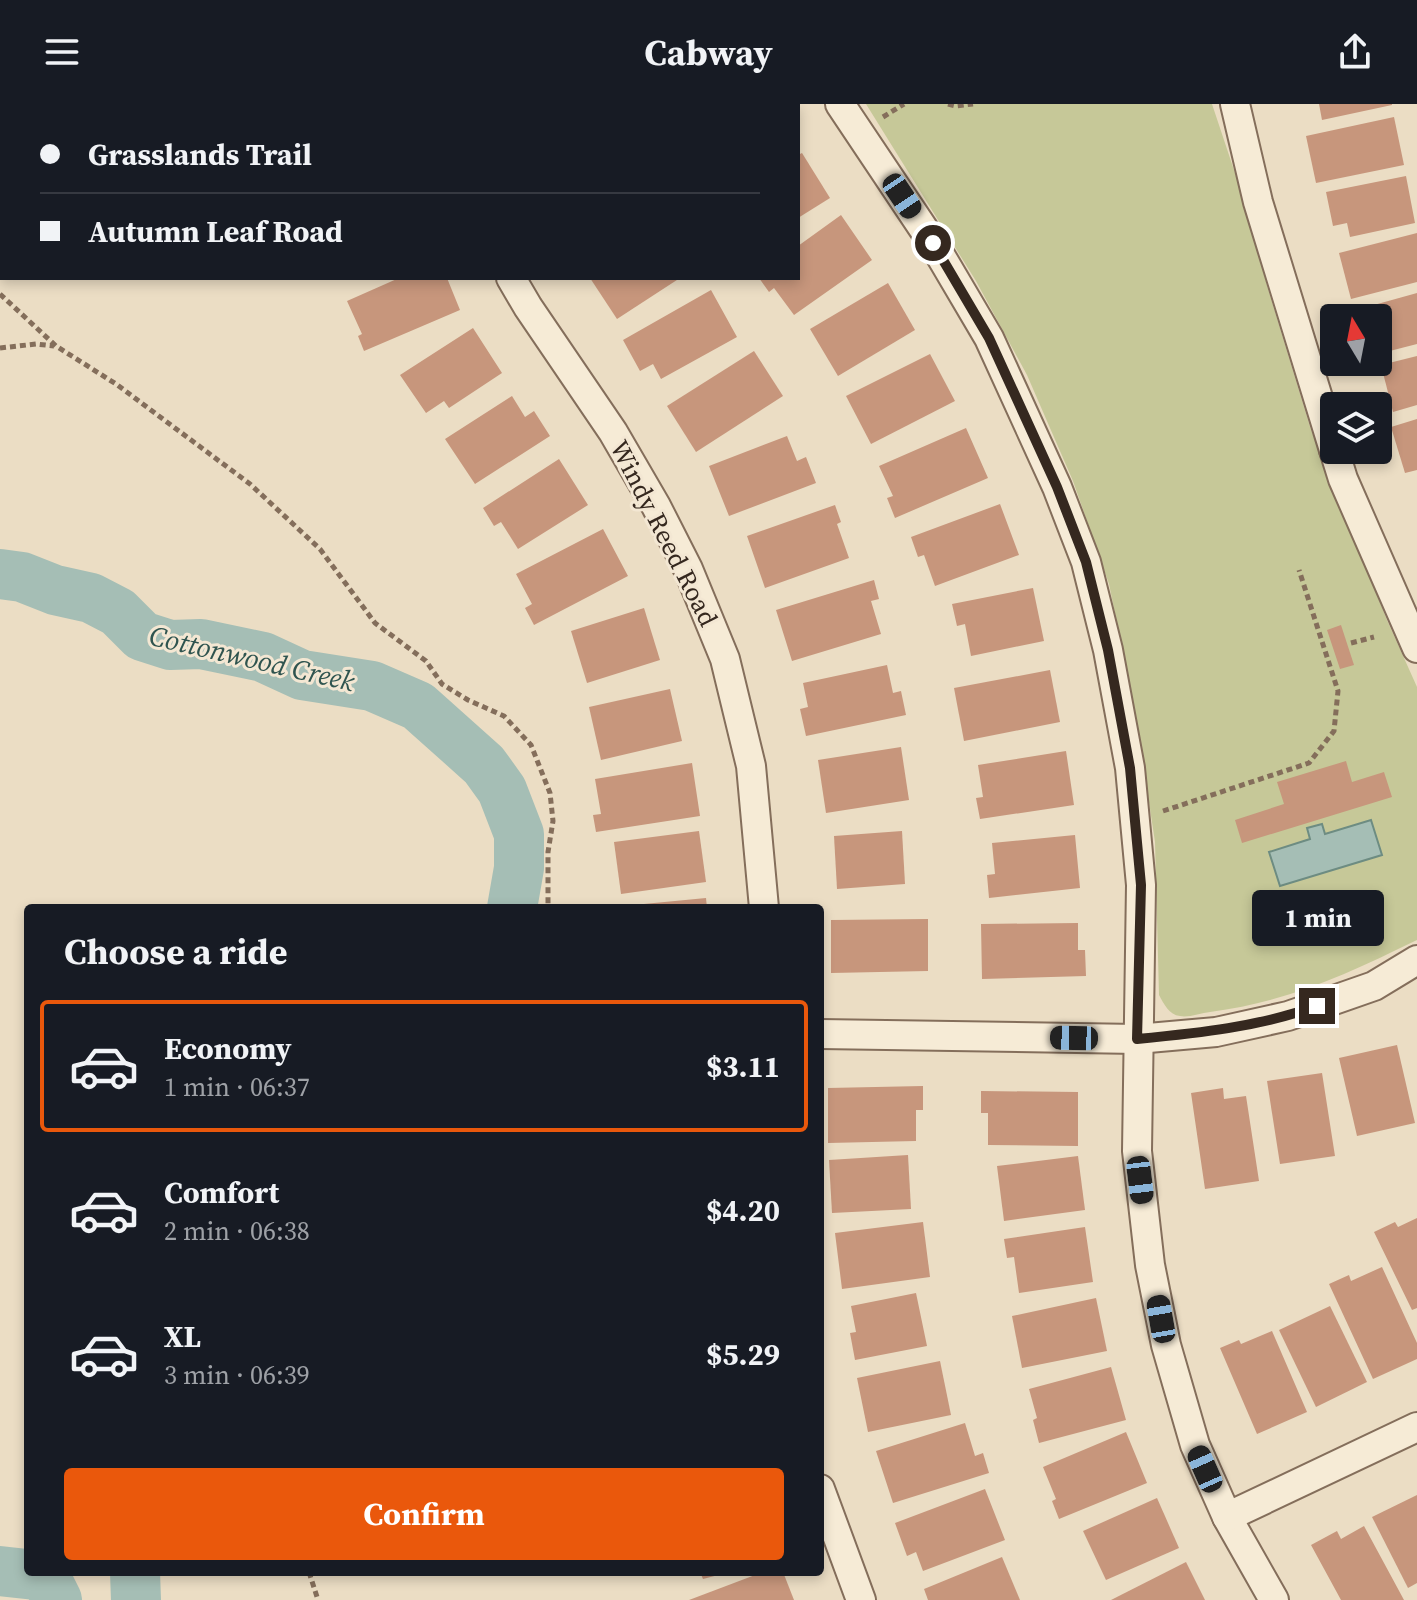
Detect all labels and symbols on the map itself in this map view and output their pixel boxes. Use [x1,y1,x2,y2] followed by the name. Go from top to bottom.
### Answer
[879,169,925,223] car
[915,225,951,261] route start
[1320,304,1392,376] north arrow
[601,434,727,633] street label: Windy Reed Road
[146,616,359,700] water label: Cottonwood Creek
[1251,890,1383,946] callout: 1 min
[1299,988,1335,1024] route end
[1050,1026,1098,1050] car
[1125,1155,1155,1205] car
[1145,1293,1177,1345] car
[1184,1442,1226,1496] car

